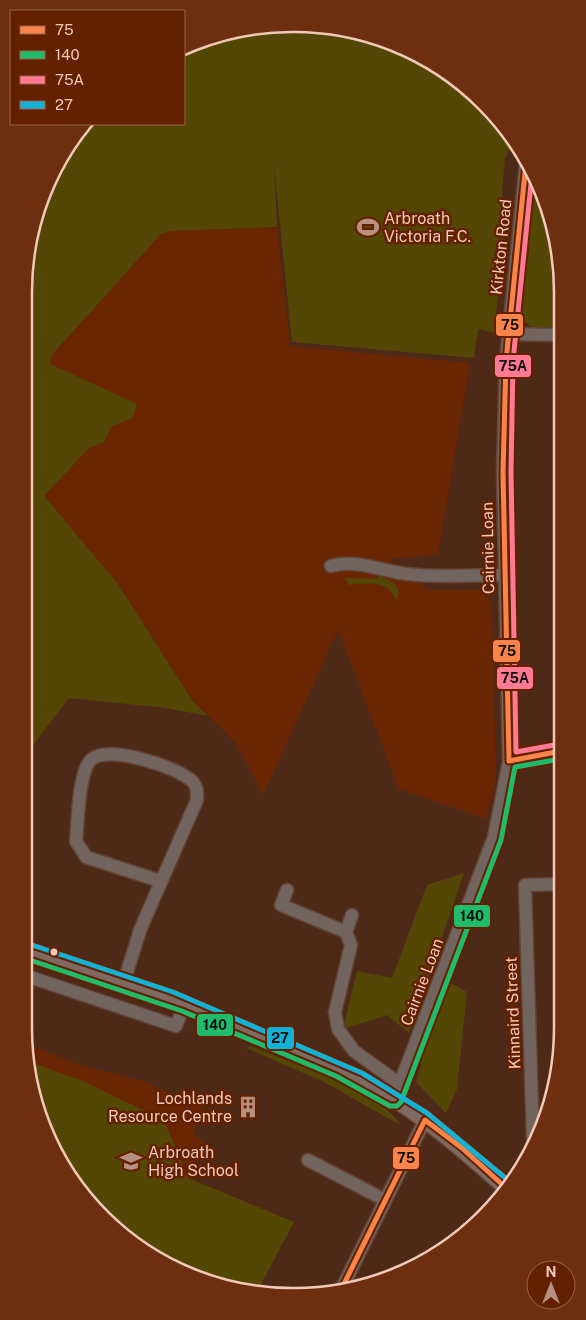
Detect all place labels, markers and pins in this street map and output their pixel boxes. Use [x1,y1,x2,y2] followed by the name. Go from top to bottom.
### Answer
[384,209,471,246] place label: Arbroath Victoria F.C.
[355,214,381,240] sports icon: Arbroath Victoria F.C.
[49,947,59,957] unlabelled marker
[108,1089,232,1126] place label: Lochlands Resource Centre
[235,1094,261,1120] building icon: Lochlands Resource Centre
[148,1143,239,1180] place label: Arbroath High School
[118,1148,144,1174] school or university icon: Arbroath High School

